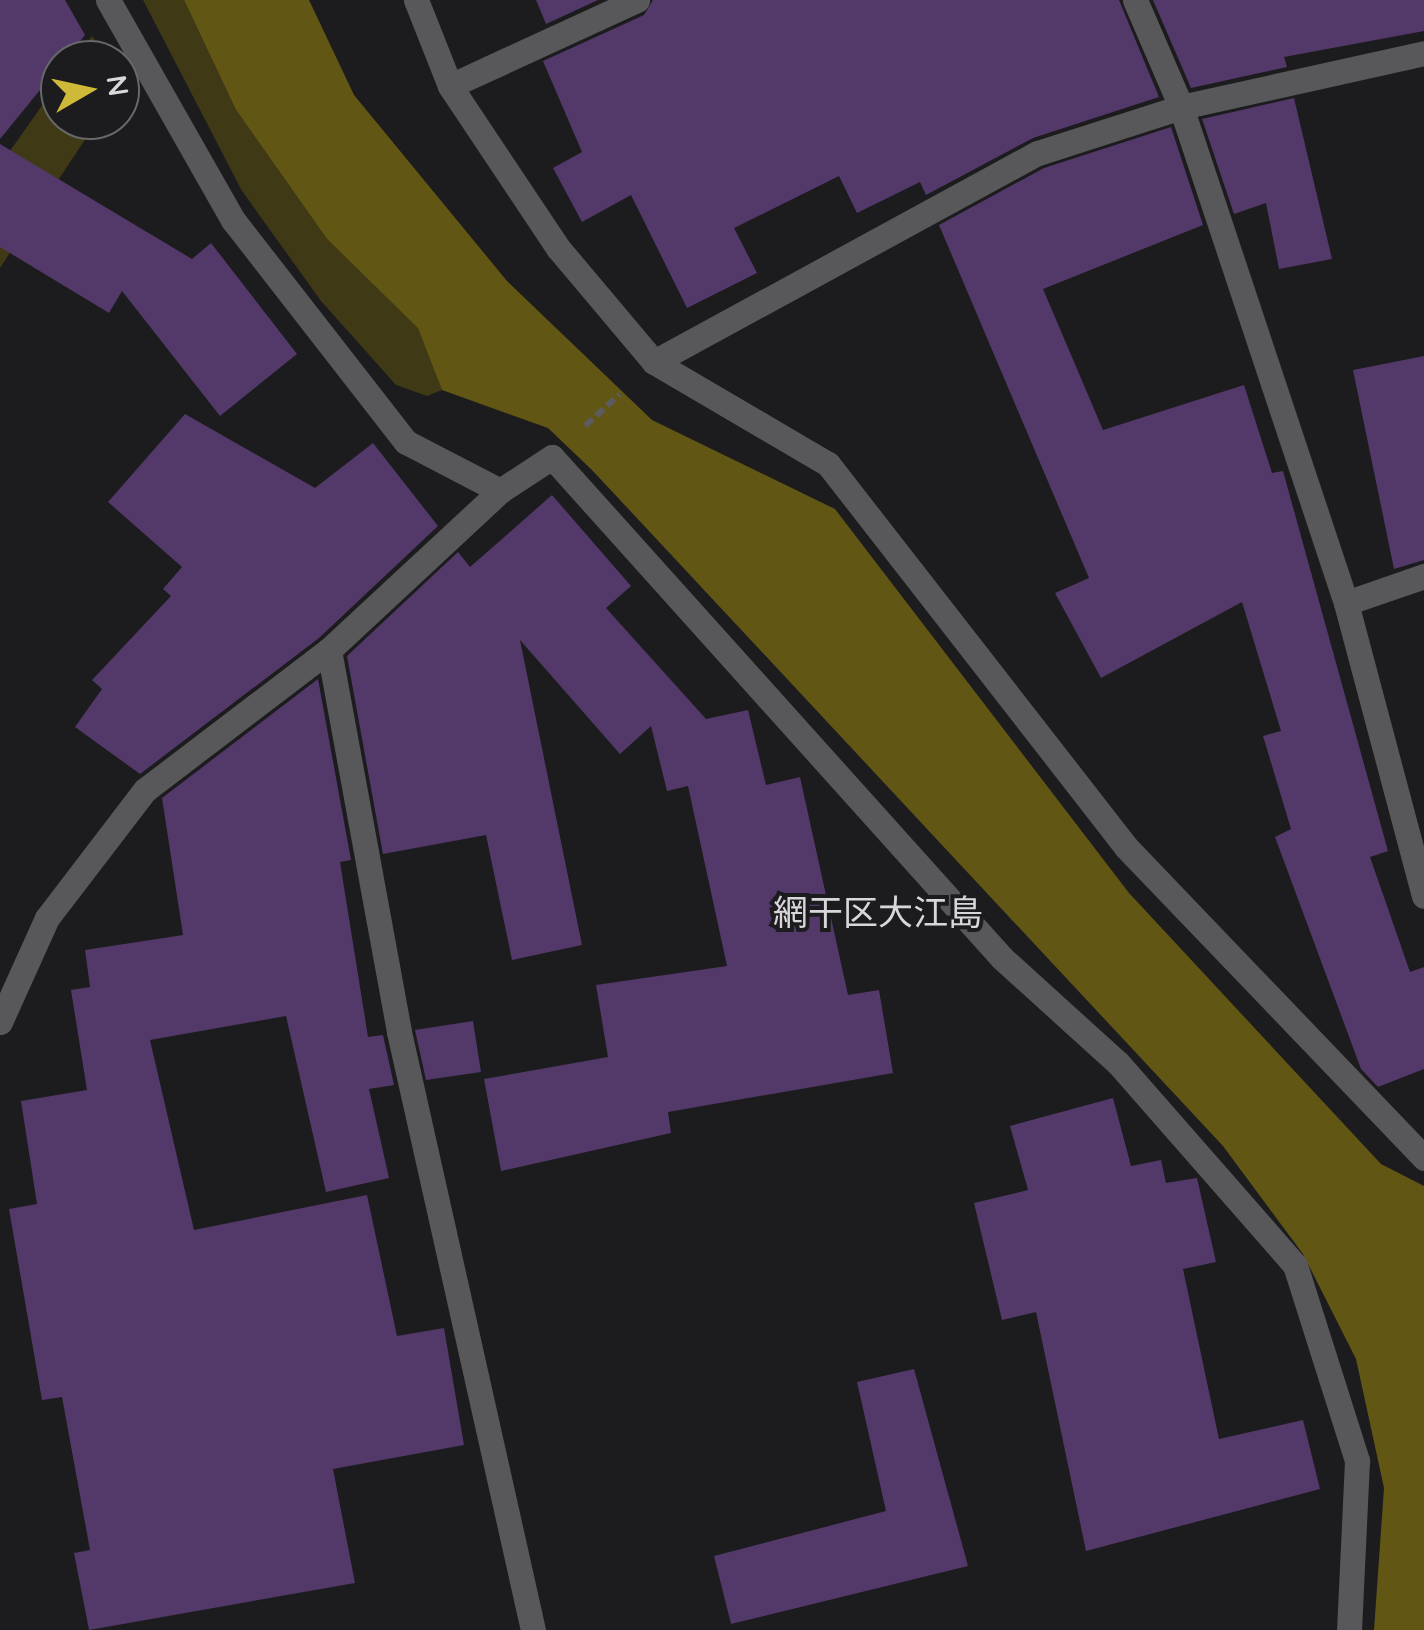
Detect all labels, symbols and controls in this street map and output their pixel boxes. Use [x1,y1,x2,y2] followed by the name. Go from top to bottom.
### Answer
[40,40,140,140] north arrow
[99,73,137,98] text: N
[773,891,983,933] district label: 網干区大江島

